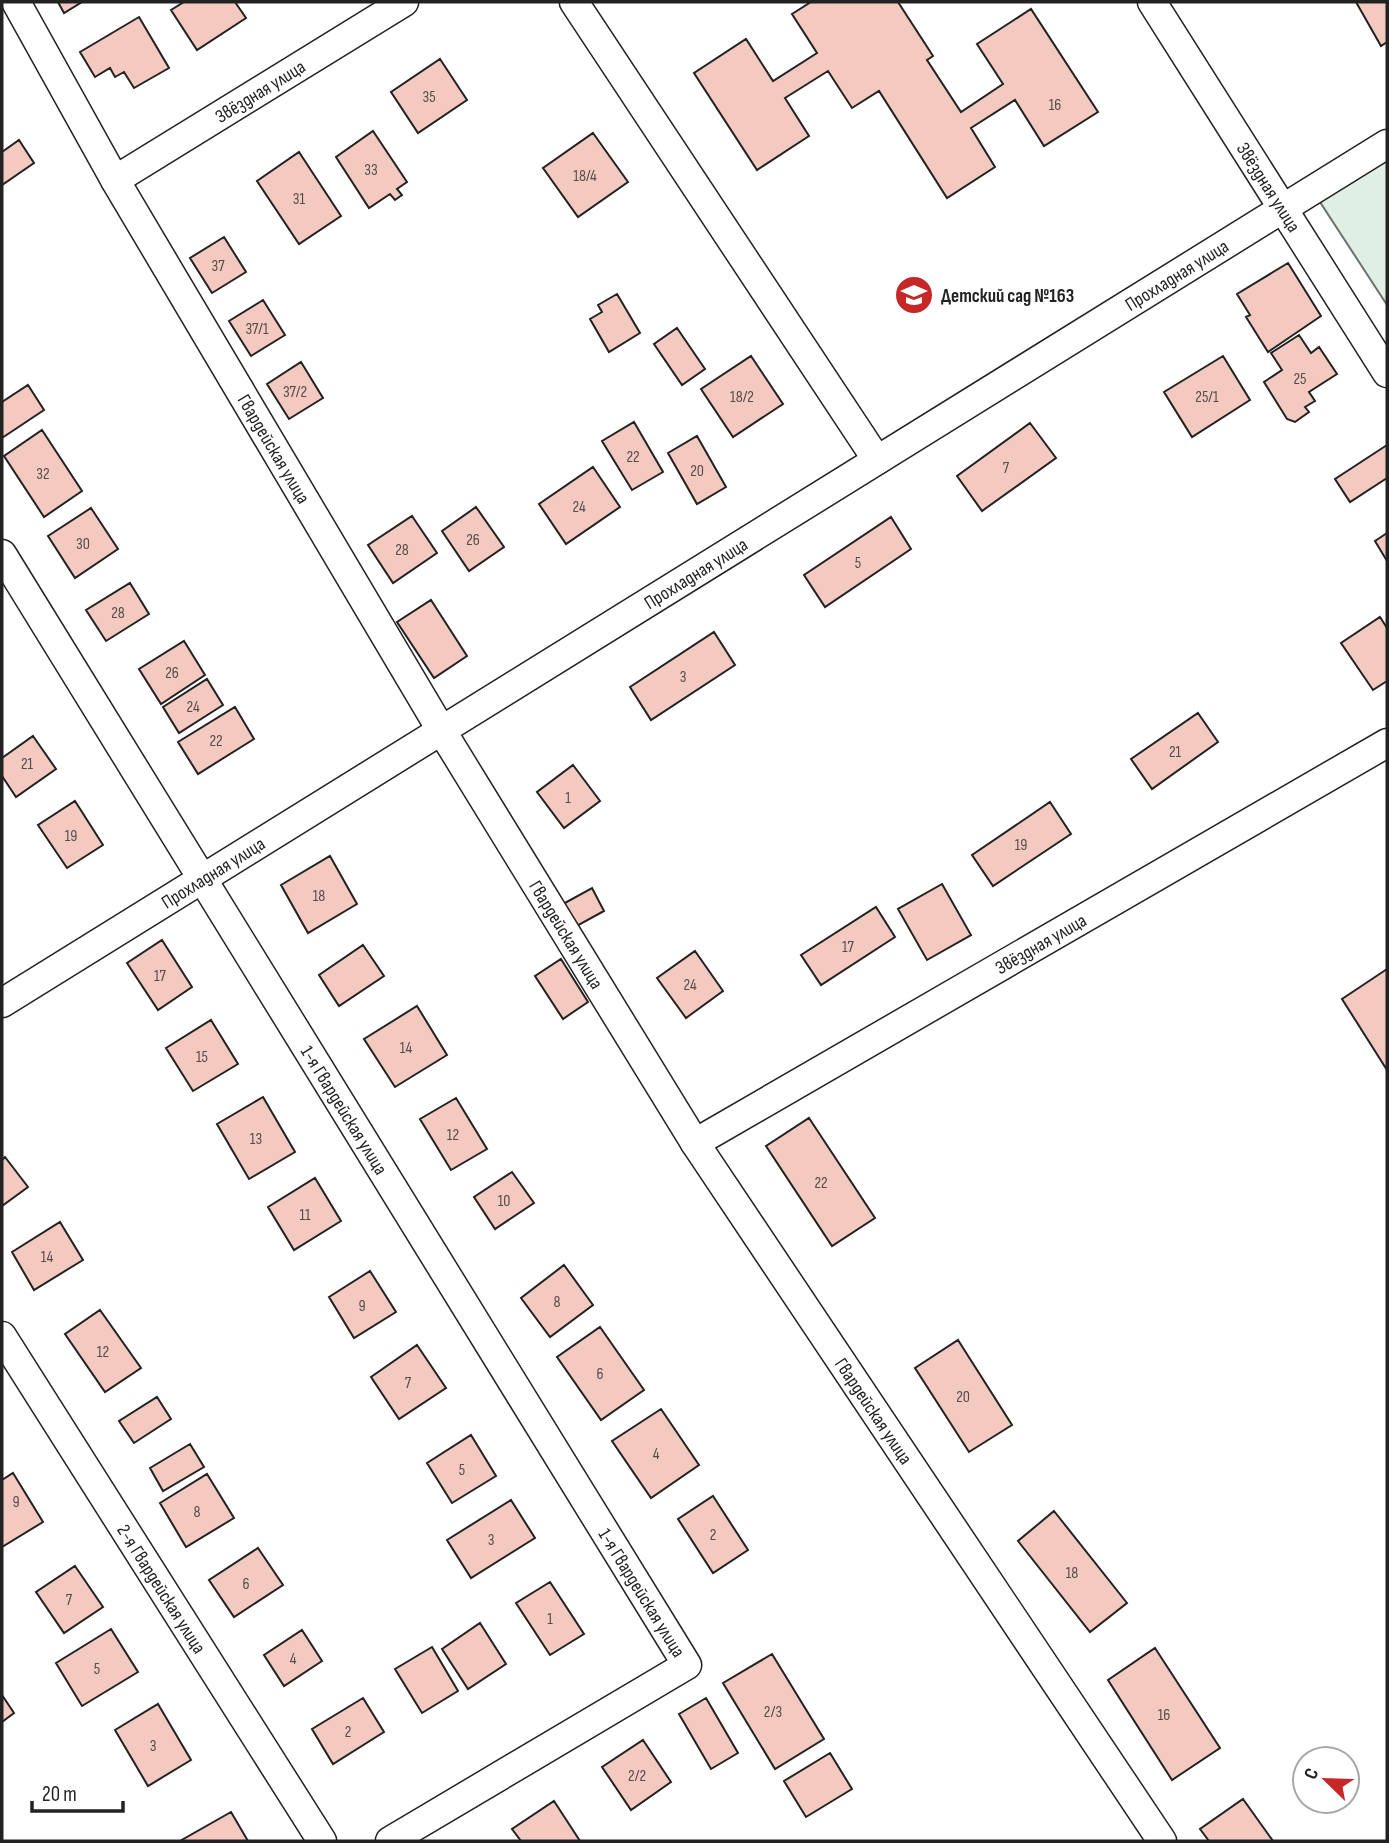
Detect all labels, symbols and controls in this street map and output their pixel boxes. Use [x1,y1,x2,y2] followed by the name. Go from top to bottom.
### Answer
[211,56,310,129] street label: Звёздная улица
[422,88,436,107] house number: 35
[1049,96,1061,115] house number: 16
[1231,139,1305,237] street label: Звёздная улица
[364,161,378,180] house number: 33
[573,167,597,186] house number: 18/4
[293,190,306,209] house number: 31
[1121,235,1233,317] street label: Прохладная улица
[211,257,225,276] house number: 37
[893,274,935,316] school or university icon: Детский cад №163
[941,285,1074,308] place label: Детский cад №163
[245,320,269,339] house number: 37/1
[1293,370,1307,389] house number: 25
[283,383,307,402] house number: 37/2
[730,388,754,407] house number: 18/2
[1195,388,1219,407] house number: 25/1
[232,391,314,508] street label: Гвардейская улица
[626,448,640,467] house number: 22
[1003,459,1010,478] house number: 7
[690,462,704,481] house number: 20
[36,465,50,484] house number: 32
[572,498,586,517] house number: 24
[466,531,480,550] house number: 26
[640,533,752,615] street label: Прохладная улица
[76,535,90,554] house number: 30
[395,541,409,560] house number: 28
[855,554,861,573] house number: 5
[111,604,125,623] house number: 28
[165,664,179,683] house number: 26
[680,668,686,687] house number: 3
[186,698,200,717] house number: 24
[209,732,223,751] house number: 22
[1169,743,1182,762] house number: 21
[21,755,34,774] house number: 21
[565,789,571,808] house number: 1
[65,827,77,846] house number: 19
[158,833,270,914] street label: Прохладная улица
[1015,836,1027,855] house number: 19
[523,877,608,994] street label: Гвардейская улица
[313,887,325,906] house number: 18
[991,909,1091,980] street label: Звёздная улица
[842,938,855,957] house number: 17
[154,967,167,986] house number: 17
[683,976,697,995] house number: 24
[400,1039,412,1058] house number: 14
[295,1042,392,1179] street label: 1-я Гвардейская улица
[196,1048,208,1067] house number: 15
[447,1126,459,1145] house number: 12
[250,1130,262,1149] house number: 13
[814,1174,828,1193] house number: 22
[498,1192,510,1211] house number: 10
[299,1206,311,1225] house number: 11
[41,1248,53,1267] house number: 14
[553,1293,561,1312] house number: 8
[358,1297,366,1316] house number: 9
[97,1343,109,1362] house number: 12
[829,1354,917,1469] street label: Гвардейская улица
[596,1365,604,1384] house number: 6
[405,1374,412,1393] house number: 7
[956,1388,970,1407] house number: 20
[653,1445,660,1464] house number: 4
[459,1461,465,1480] house number: 5
[12,1493,20,1512] house number: 9
[193,1503,201,1522] house number: 8
[111,1521,210,1658] street label: 2-я Гвардейская улица
[593,1525,689,1662] street label: 1-я Гвардейская улица
[710,1526,716,1545] house number: 2
[488,1531,494,1550] house number: 3
[1066,1564,1078,1583] house number: 18
[242,1575,250,1594] house number: 6
[66,1591,73,1610] house number: 7
[547,1610,553,1629] house number: 1
[290,1650,297,1669] house number: 4
[94,1660,100,1679] house number: 5
[764,1703,782,1722] house number: 2/3
[1158,1706,1170,1725] house number: 16
[345,1723,351,1742] house number: 2
[150,1737,156,1756] house number: 3
[1291,1745,1361,1815] north arrow
[1299,1765,1324,1783] text: С
[628,1767,646,1786] house number: 2/2
[32,1770,122,1814] scale bar
[42,1782,77,1807] text: 20 m

